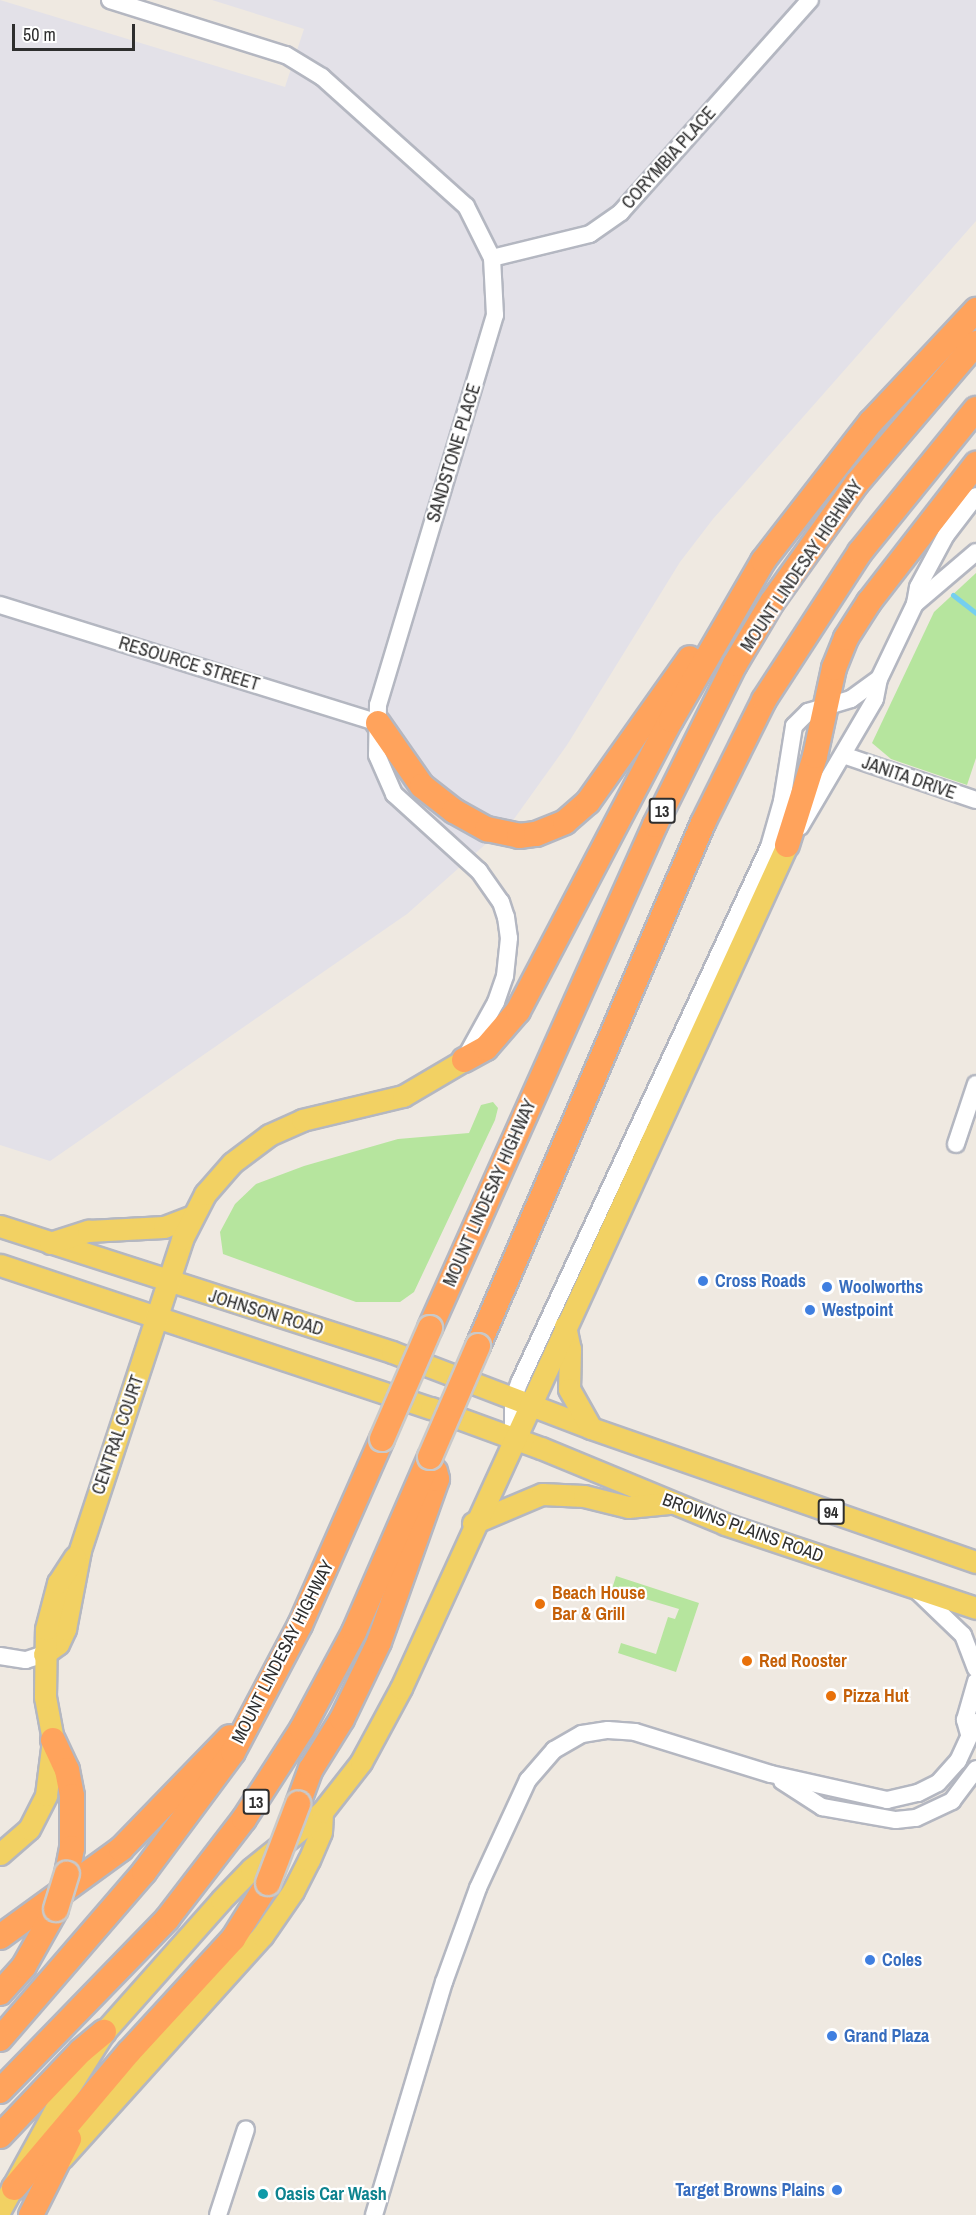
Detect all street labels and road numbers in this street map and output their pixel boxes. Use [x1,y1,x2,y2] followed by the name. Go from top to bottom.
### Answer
[617,102,721,214] street label: CORYMBIA PLACE
[423,381,485,525] street label: SANDSTONE PLACE
[736,476,868,656] street label: MOUNT LINDESAY HIGHWAY
[116,632,262,696] street label: RESOURCE STREET
[859,752,959,804] street label: JANITA DRIVE
[648,798,676,824] road number: 13
[439,1096,541,1290] street label: MOUNT LINDESAY HIGHWAY
[206,1285,326,1341] street label: JOHNSON ROAD
[87,1372,149,1498] street label: CENTRAL COURT
[660,1489,826,1567] street label: BROWNS PLAINS ROAD
[818,1499,844,1525] road number: 94
[227,1557,339,1747] street label: MOUNT LINDESAY HIGHWAY
[242,1789,270,1815] road number: 13

